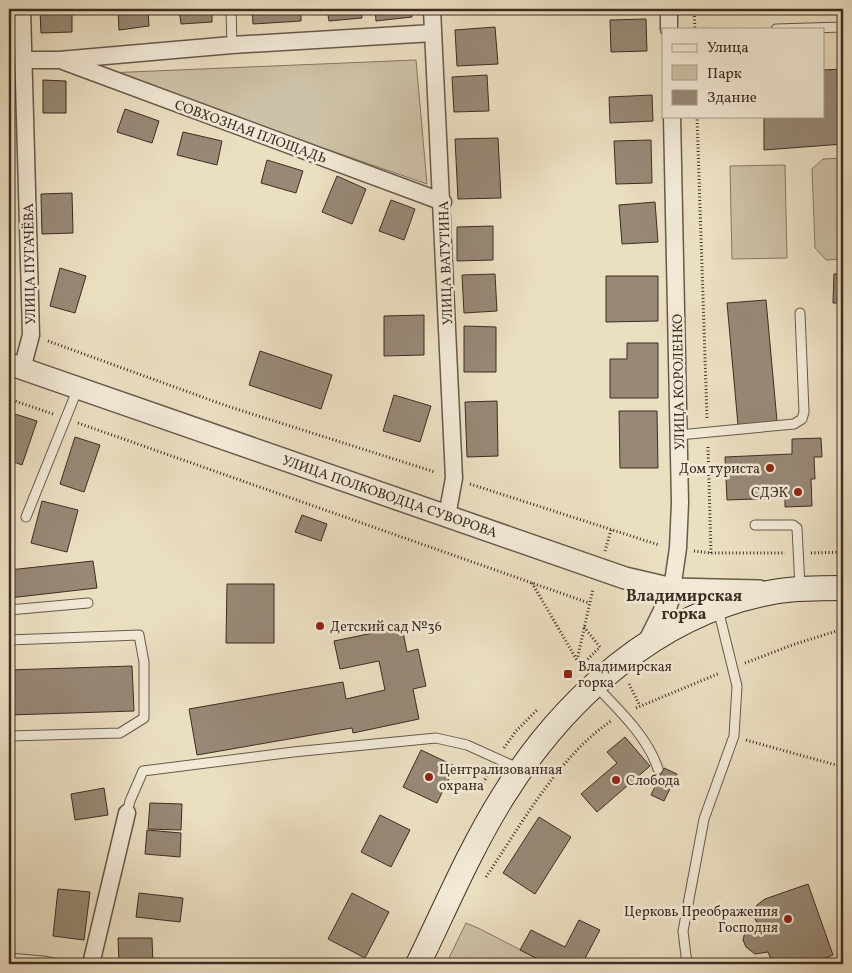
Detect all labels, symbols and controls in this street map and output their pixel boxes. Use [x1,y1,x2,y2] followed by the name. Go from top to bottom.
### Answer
[662,28,824,118] legend
[707,38,749,59] text: Улица
[707,64,742,85] text: Парк
[707,88,757,109] text: Здание
[172,96,329,169] street label: СОВХОЗНАЯ ПЛОЩАДЬ
[435,200,458,325] street label: УЛИЦА ВАТУТИНА
[20,203,41,325] street label: УЛИЦА ПУГАЧЁВА
[669,314,690,450] street label: УЛИЦА КОРОЛЕНКО
[279,452,500,543] street label: УЛИЦА ПОЛКОВОДЦА СУВОРОВА
[679,460,760,479] place label: Дом туриста
[764,462,776,474] marker: Дом туриста
[751,484,788,503] place label: СДЭК
[792,486,804,498] marker: СДЭК
[626,586,742,626] district label: Владимирская горка
[330,618,442,637] place label: Детский сад №36
[314,620,326,632] marker: Детский сад №36
[578,658,672,693] place label: Владимирская горка
[562,668,574,680] marker: Владимирская горка
[439,761,562,796] place label: Централизованная охрана
[423,771,435,783] marker: Централизованная охрана
[626,772,680,791] place label: Слобода
[610,774,622,786] marker: Слобода
[624,903,778,938] place label: Церковь Преображения Господня
[782,913,794,925] marker: Церковь Преображения Господня

